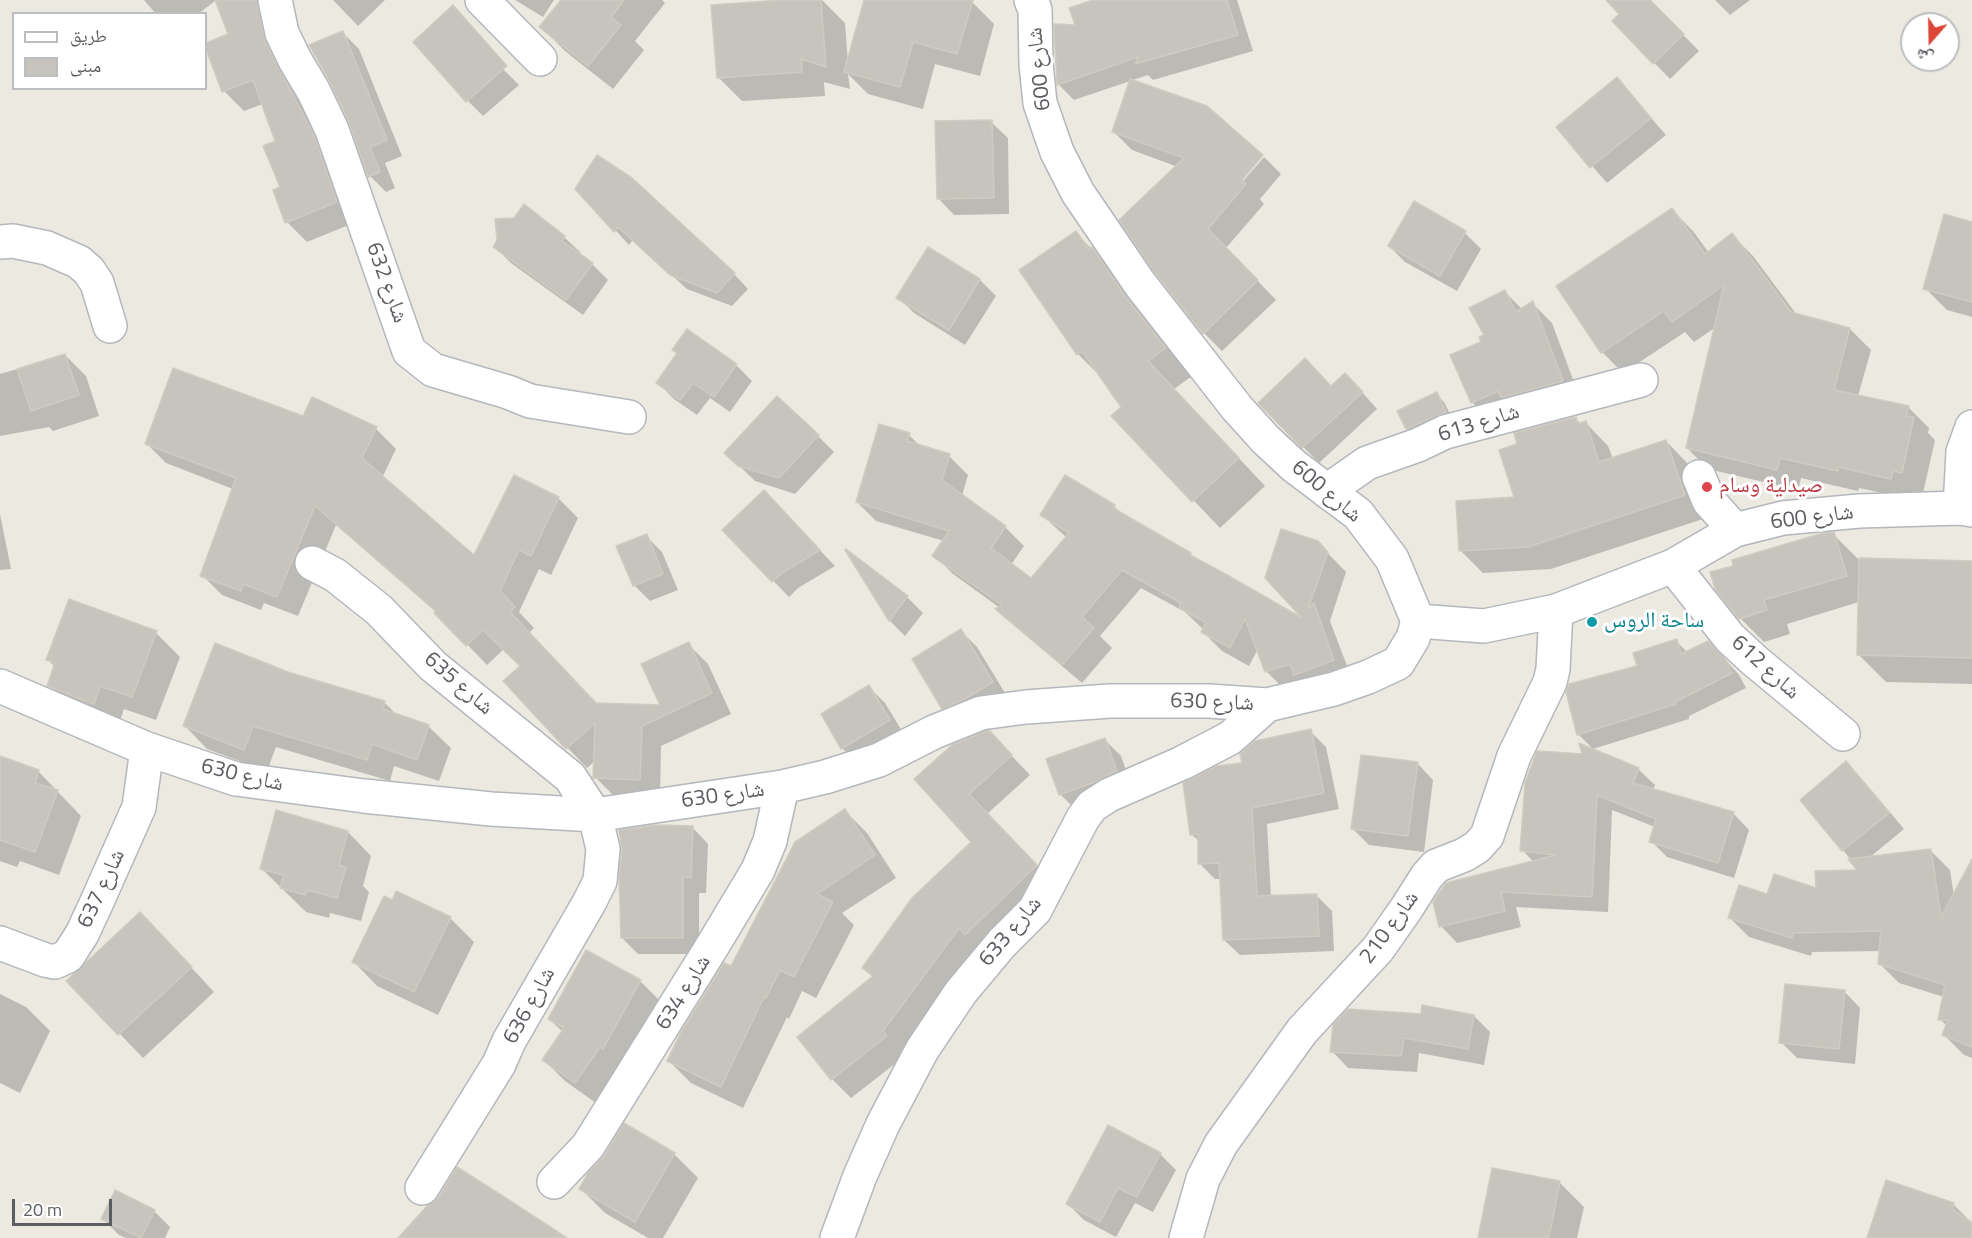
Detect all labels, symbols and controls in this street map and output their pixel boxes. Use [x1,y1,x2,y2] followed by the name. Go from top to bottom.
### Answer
[12,12,207,90] legend
[1900,12,1960,72] north arrow
[70,22,107,49] text: طريق
[1023,26,1057,112] street label: شارع 600
[1912,43,1937,71] text: ش
[70,52,101,79] text: مبنى
[359,239,413,327] street label: شارع 632
[1435,399,1523,449] street label: شارع 613
[1285,455,1367,529] street label: شارع 600
[1719,474,1823,500] place label: صيدلية وسام
[1700,480,1714,494] marker: صيدلية وسام
[1769,500,1855,536] street label: شارع 600
[1604,609,1704,635] place label: ساحة الروس
[1585,615,1599,629] marker: ساحة الروس
[1725,630,1805,706] street label: شارع 612
[418,647,498,721] street label: شارع 635
[1170,688,1254,718] street label: شارع 630
[198,754,286,798] street label: شارع 630
[680,777,766,815] street label: شارع 630
[72,846,132,932] street label: شارع 637
[1355,886,1425,970] street label: شارع 210
[974,891,1048,973] street label: شارع 633
[651,951,717,1035] street label: شارع 634
[498,963,562,1049] street label: شارع 636
[15,1187,116,1225] scale bar
[23,1196,62,1223] text: 20 m

